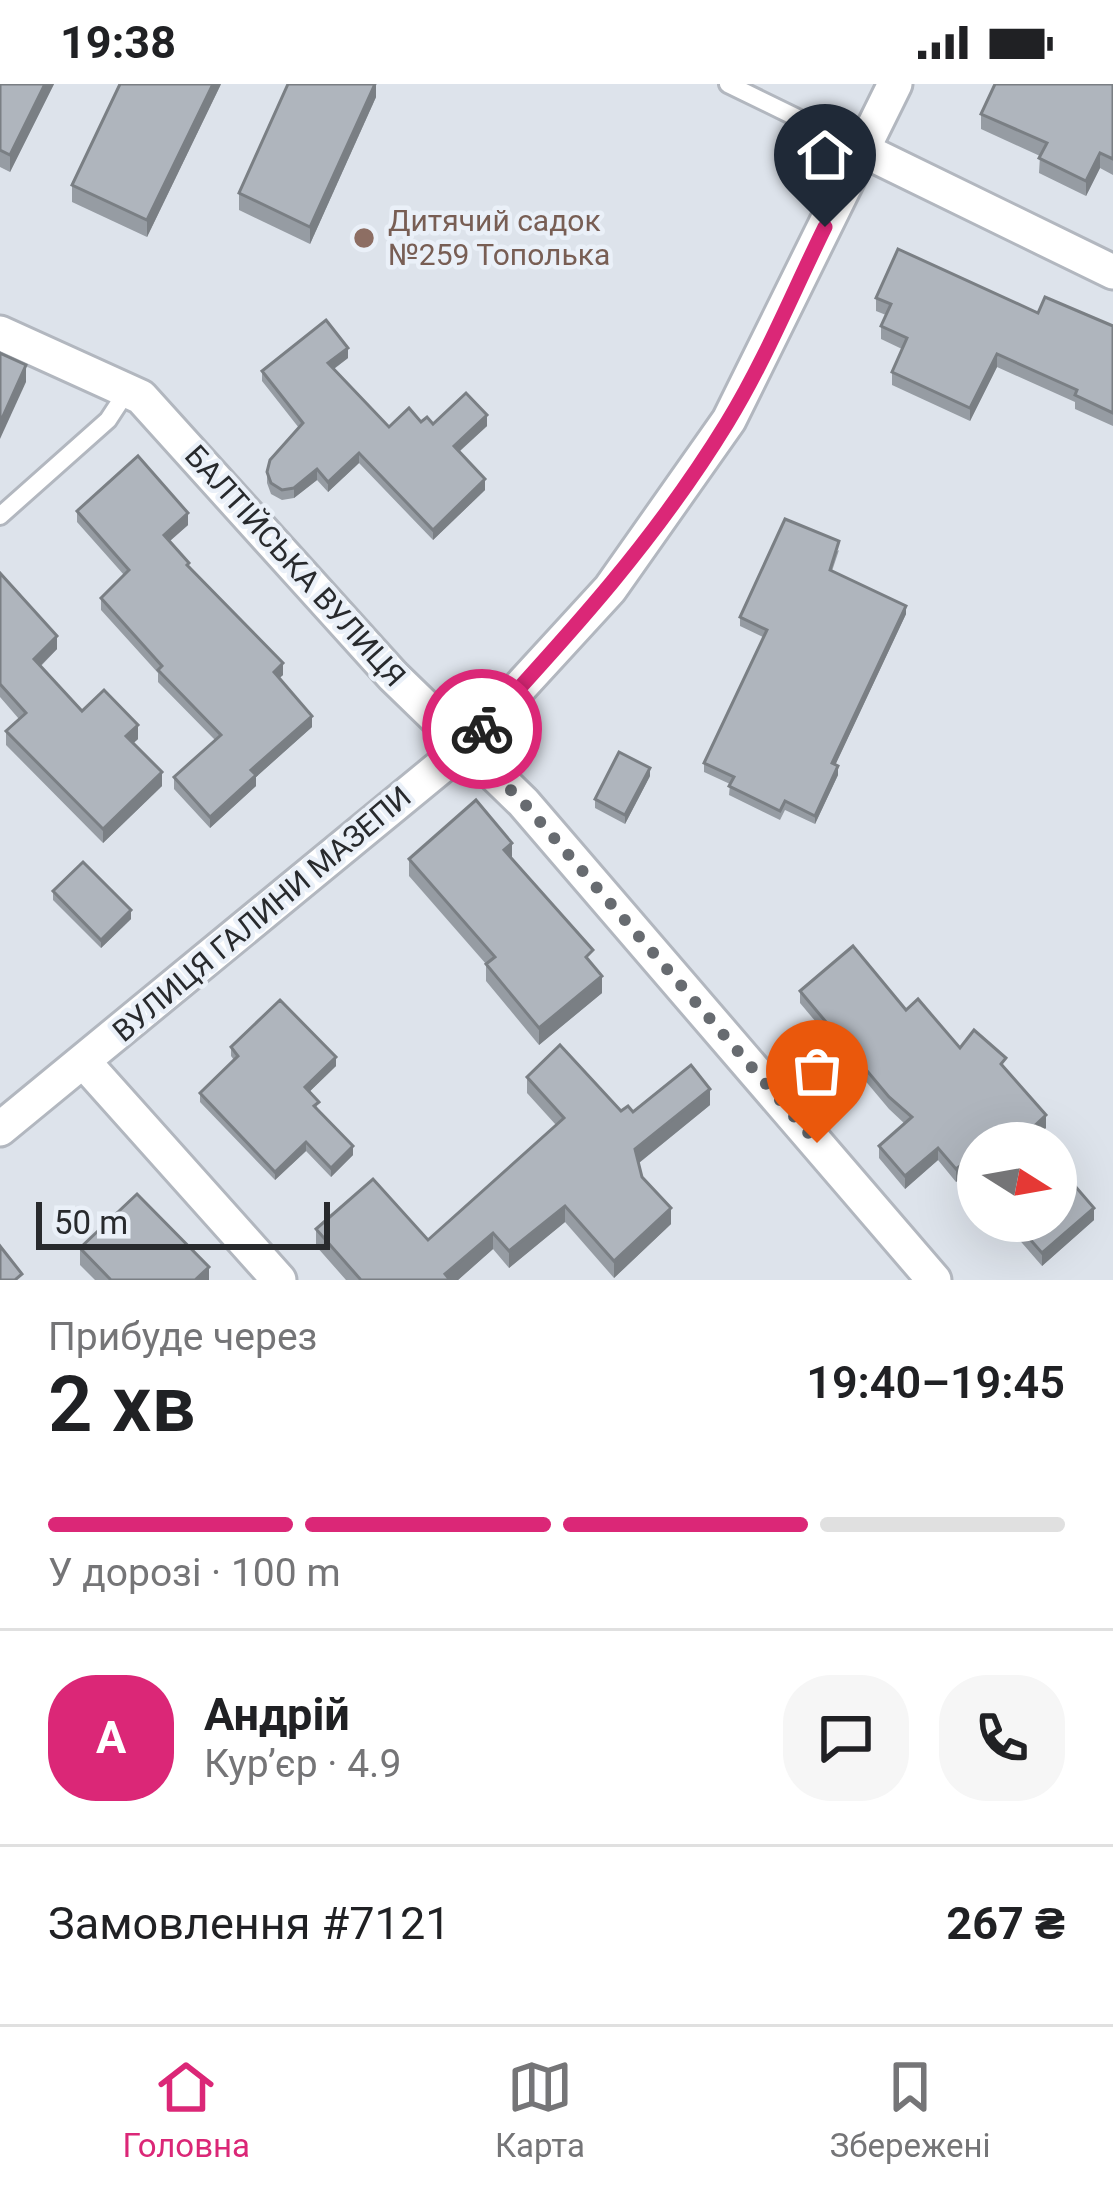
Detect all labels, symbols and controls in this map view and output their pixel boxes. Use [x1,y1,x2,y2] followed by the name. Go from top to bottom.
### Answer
[60,16,176,69] text: 19:38
[774,104,876,227] pin
[792,122,858,188] icon: home
[388,203,610,272] place label: Дитячий садок №259 Тополька
[351,225,377,251] marker: Дитячий садок №259 Тополька
[178,438,413,693] street label: БАЛТІЙСЬКА ВУЛИЦЯ
[422,669,542,789] courier
[449,696,515,762] icon: bike
[106,779,418,1048] street label: ВУЛИЦЯ ГАЛИНИ МАЗЕПИ
[766,1020,868,1143] pin
[784,1038,850,1104] icon: bag
[957,1122,1077,1242] north arrow
[957,1122,1077,1242] map controls
[36,1196,330,1249] scale bar
[54,1203,128,1242] text: 50 m
[48,1314,317,1360] text: Прибуде через
[806,1356,1065,1409] text: 19:40–19:45
[48,1359,196,1450] text: 2 хв
[48,1550,341,1596] text: У дорозі · 100 m
[783,1675,909,1801] button: chat
[939,1675,1065,1801] button: phone
[204,1688,350,1741] text: Андрій
[96,1711,126,1764] text: А
[204,1741,401,1787] text: Кур’єр · 4.9
[48,1897,450,1950] text: Замовлення #7121
[946,1897,1065,1950] text: 267 ₴
[122,2054,250,2165] tab: Головна
[495,2054,585,2165] tab: Карта
[830,2054,991,2165] tab: Збережені

